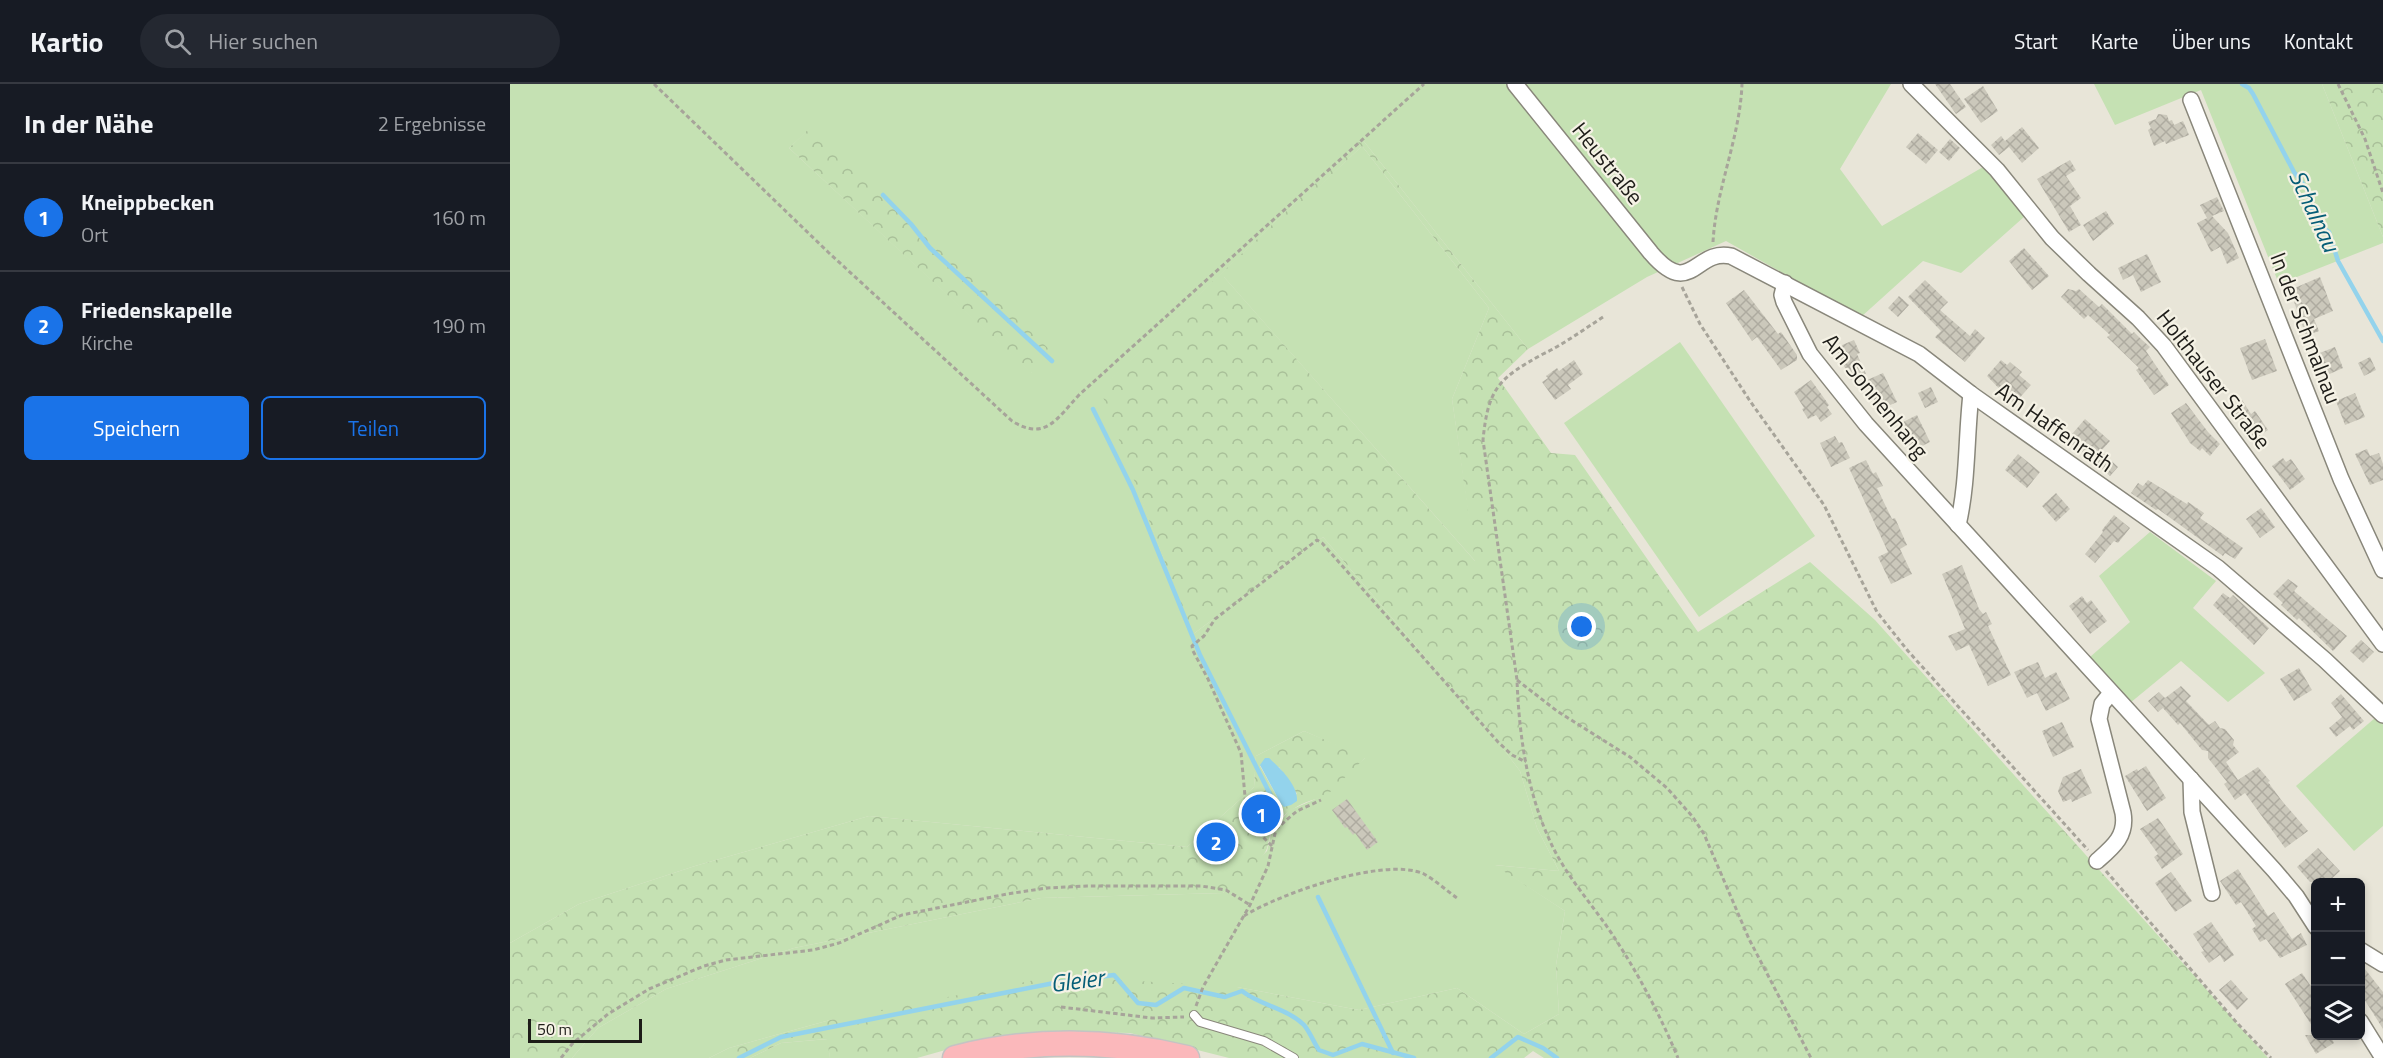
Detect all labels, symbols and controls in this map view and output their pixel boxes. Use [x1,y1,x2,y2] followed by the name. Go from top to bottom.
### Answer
[140,14,560,68] search box
[30,20,104,63] text: Kartio
[209,24,318,58] text: Hier suchen
[161,25,194,58] icon: search
[2014,25,2058,57] text: Start
[2091,25,2138,57] text: Karte
[2171,25,2251,57] text: Über uns
[2284,25,2353,57] text: Kontakt
[24,104,153,143] text: In der Nähe
[378,108,486,139] text: 2 Ergebnisse
[1564,114,1652,212] street label: Heustraße
[2280,164,2350,259] water label: Schalnau
[81,185,214,219] text: Kneippbecken
[38,202,49,233] text: 1
[431,202,486,233] text: 160 m
[81,219,108,250] text: Ort
[2262,247,2350,409] street label: In der Schmalnau
[81,293,232,327] text: Friedenskapelle
[2148,302,2280,456] street label: Holthauser Straße
[38,310,49,341] text: 2
[431,310,486,341] text: 190 m
[1815,326,1937,466] street label: Am Sonnenhang
[81,327,133,358] text: Kirche
[1989,374,2121,480] street label: Am Haffenrath
[24,396,249,460] button: Speichern
[261,396,486,460] button: Teilen
[1567,612,1596,641] your location
[1242,792,1281,836] pin: 1
[1196,820,1236,864] pin: 2
[2311,878,2365,1040] map controls
[2311,878,2365,932] button: +
[2311,932,2365,986] button: −
[1048,958,1109,1001] water label: Gleier
[2311,986,2365,1040] button: layers
[528,1016,642,1044] scale bar
[537,1017,572,1041] text: 50 m

